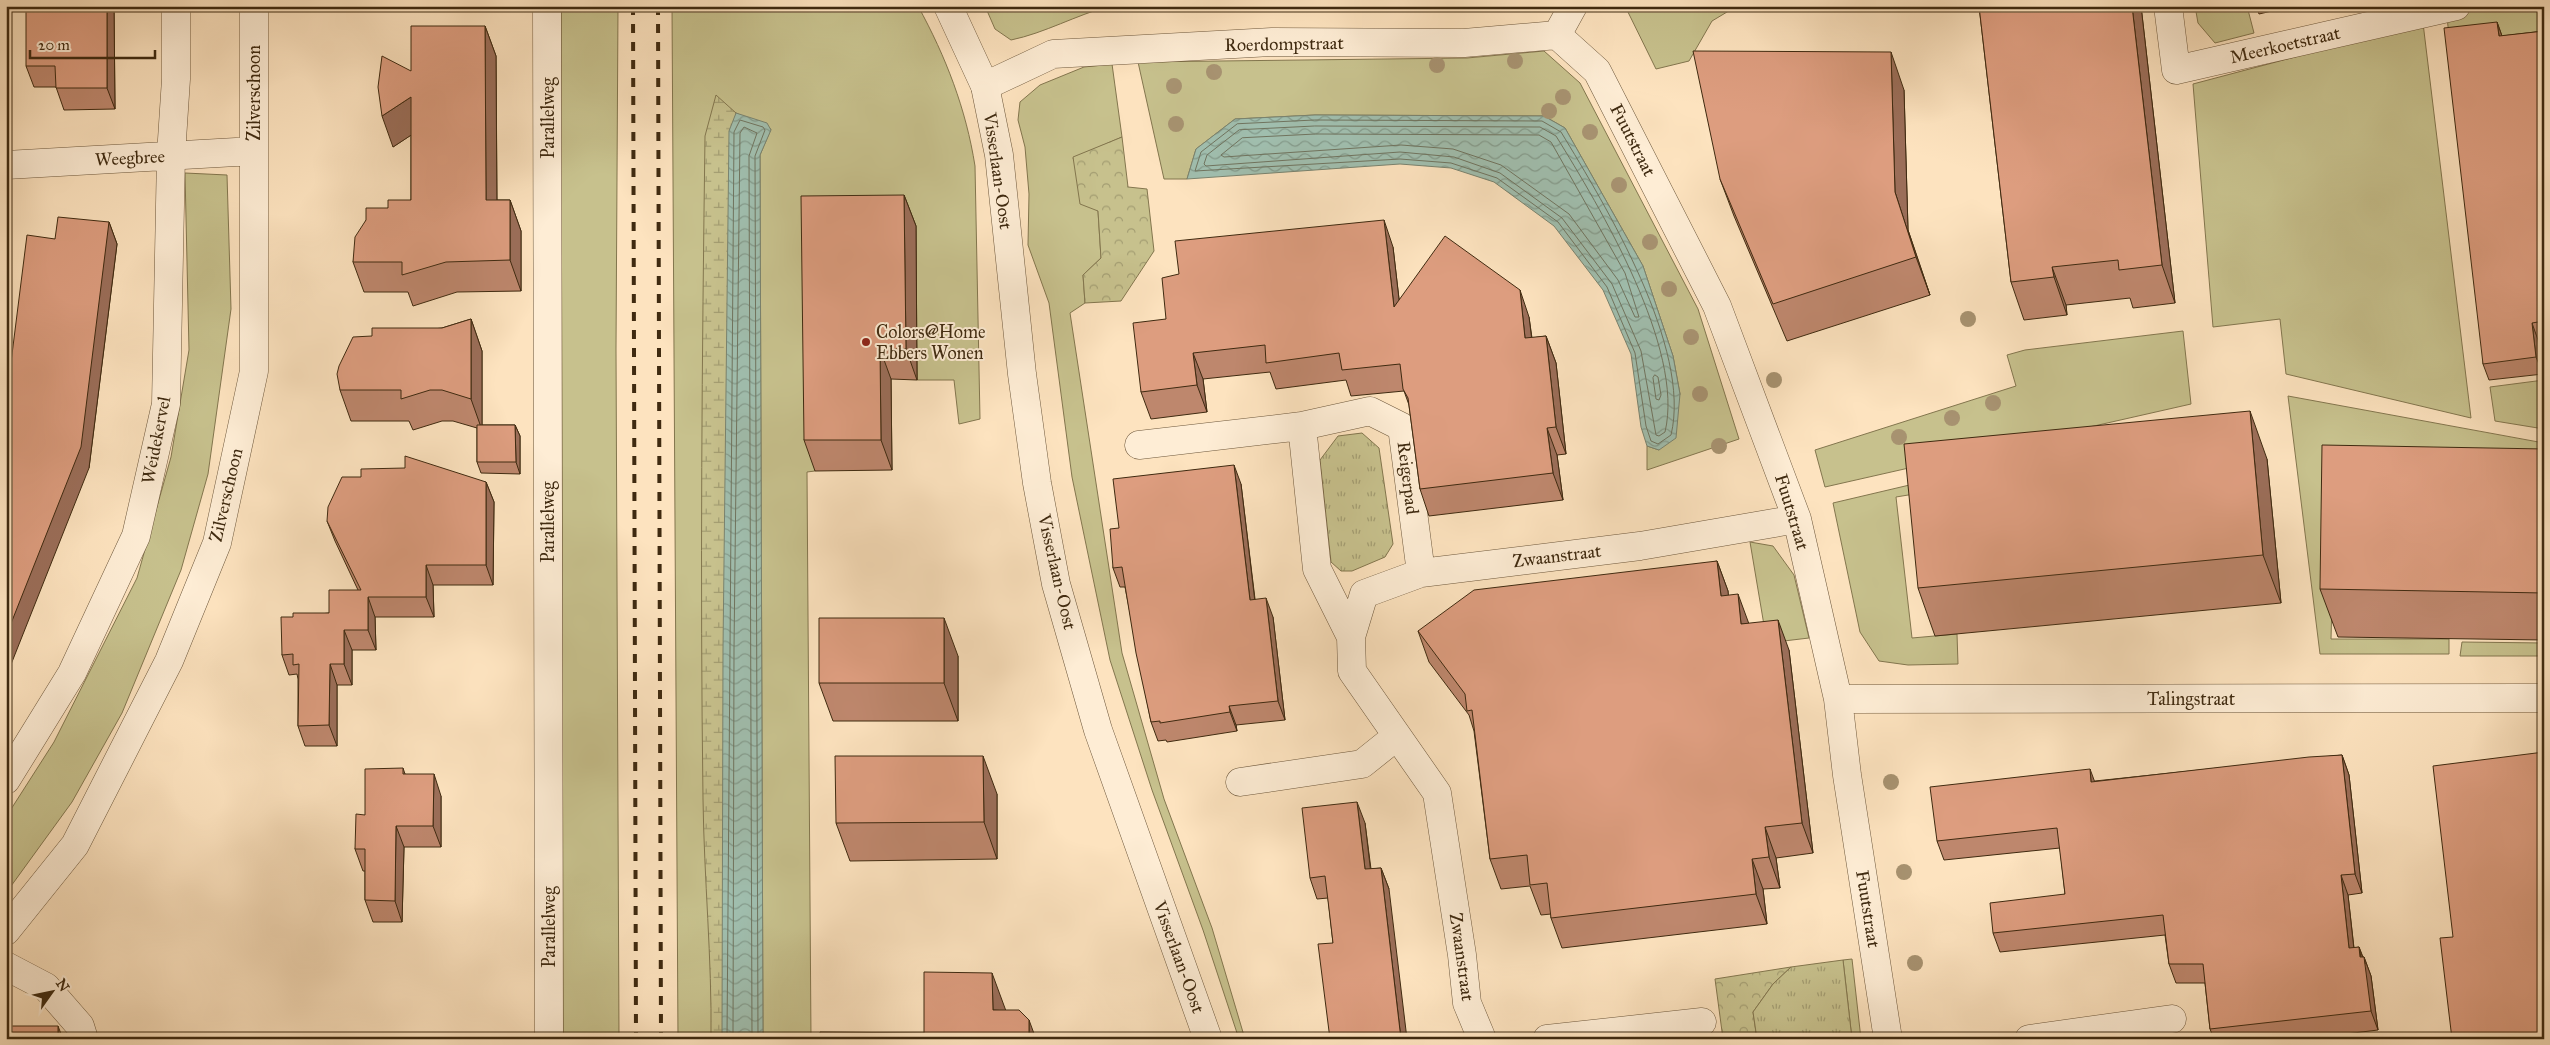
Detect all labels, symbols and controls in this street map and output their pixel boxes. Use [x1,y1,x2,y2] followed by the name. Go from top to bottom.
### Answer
[2228,21,2343,68] street label: Meerkoetstraat
[30,28,155,60] scale bar
[1224,32,1345,56] street label: Roerdompstraat
[38,36,70,54] text: 20 m
[243,45,265,141] street label: Zilverschoon
[537,77,560,159] street label: Parallelweg
[1605,100,1661,180] street label: Fuutstraat
[979,110,1017,231] street label: Visserlaan-Oost
[94,145,166,172] street label: Weegbree
[876,321,986,364] place label: Colors@Home Ebbers Wonen
[860,336,872,348] marker: Colors@Home Ebbers Wonen
[137,394,175,486] street label: Weidekervel
[1392,440,1423,516] street label: Reigerpad
[205,446,248,544] street label: Zilverschoon
[1770,471,1814,553] street label: Fuutstraat
[537,481,560,563] street label: Parallelweg
[1033,511,1081,632] street label: Visserlaan-Oost
[1512,540,1603,572] street label: Zwaanstraat
[2147,688,2236,711] street label: Talingstraat
[1851,869,1885,950] street label: Fuutstraat
[538,886,561,968] street label: Parallelweg
[1148,897,1210,1017] street label: Visserlaan-Oost
[1445,911,1479,1003] street label: Zwaanstraat
[28,968,78,1018] north arrow
[52,976,73,995] text: N

